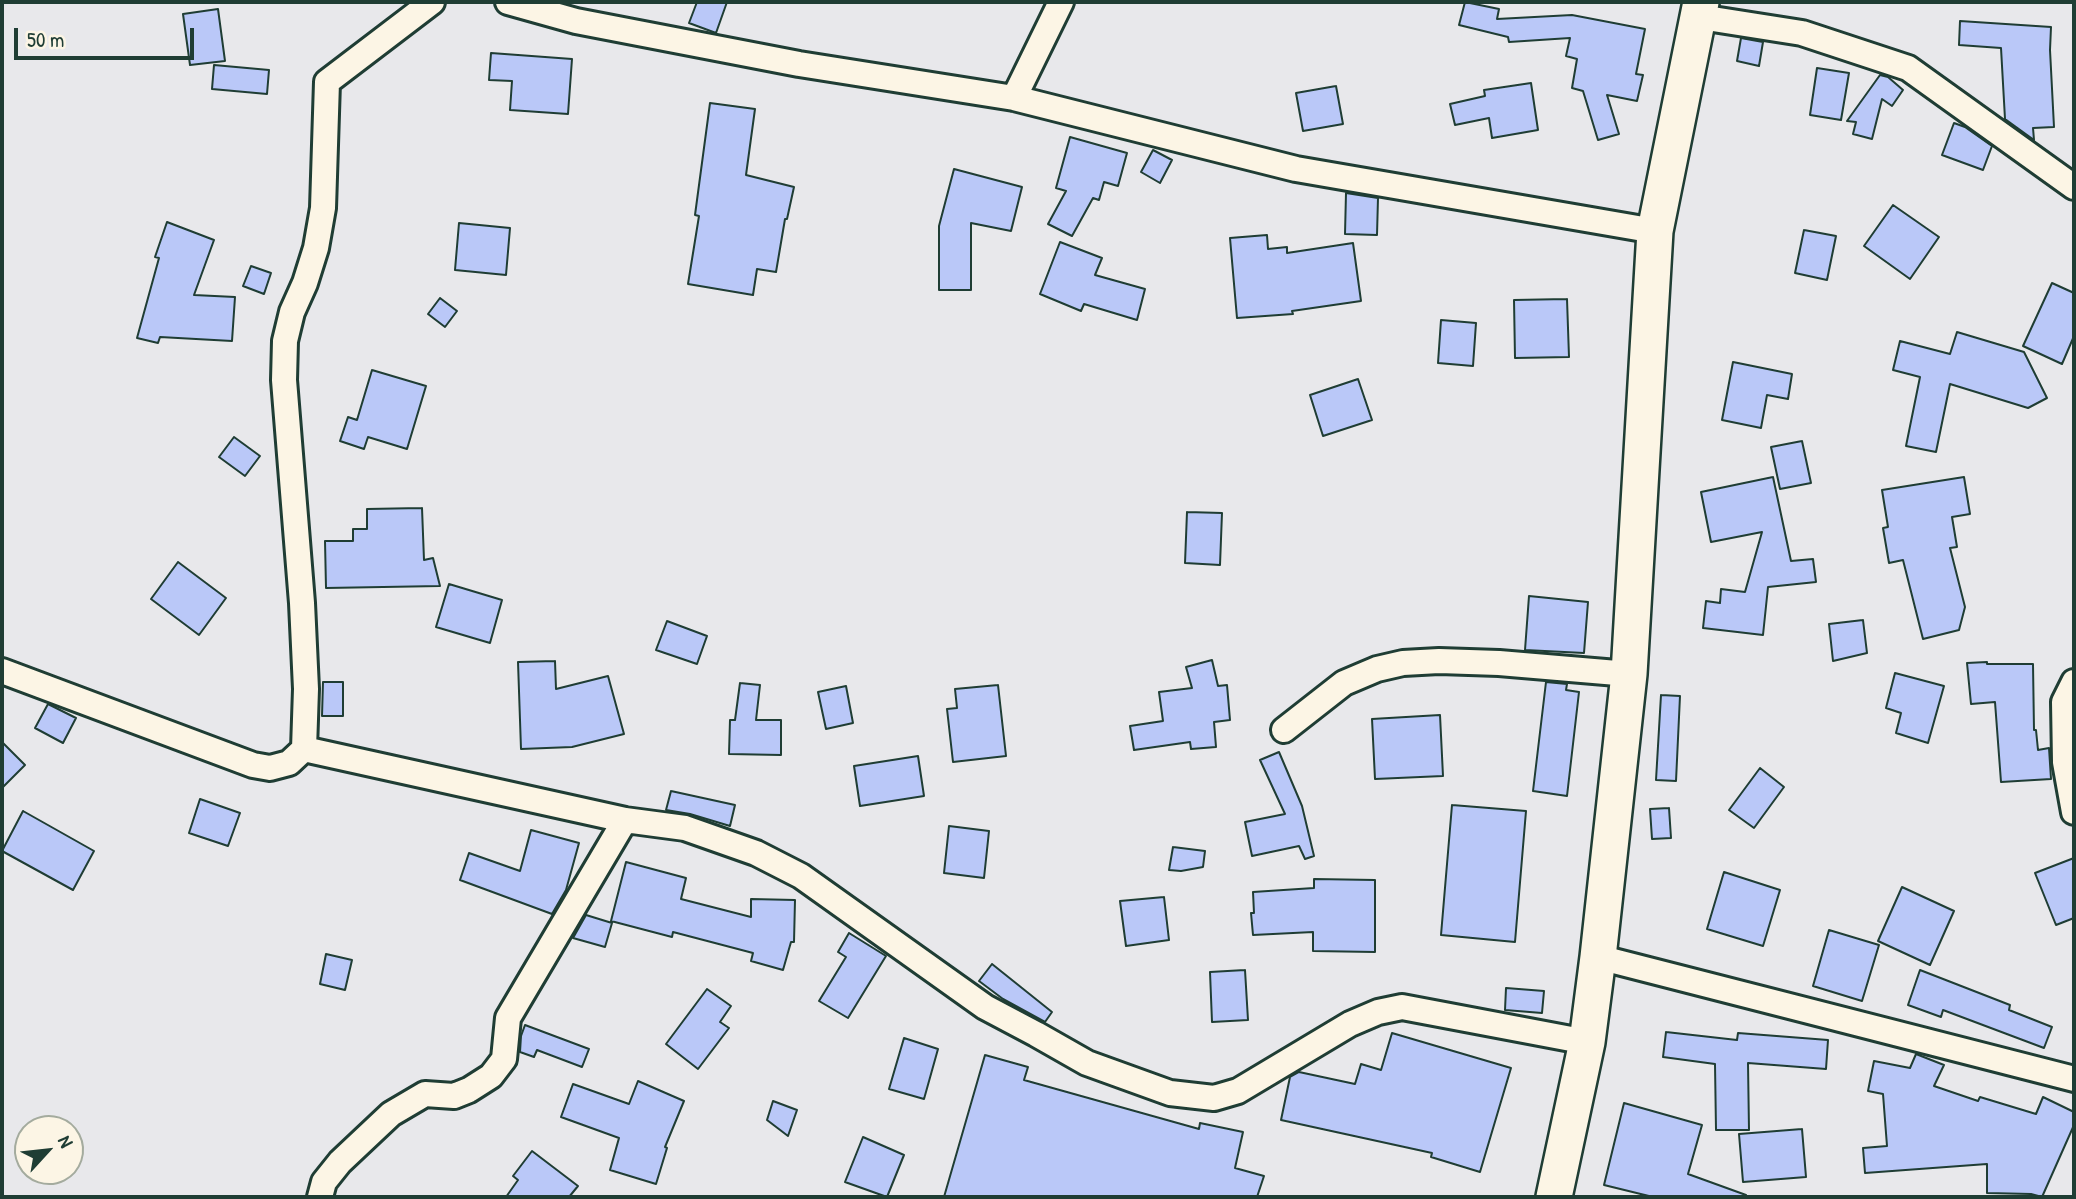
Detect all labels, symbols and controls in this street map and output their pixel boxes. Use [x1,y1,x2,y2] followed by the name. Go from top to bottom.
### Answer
[18,14,198,58] scale bar
[27,25,64,54] text: 50 m
[14,1115,84,1185] north arrow
[52,1131,80,1152] text: N

